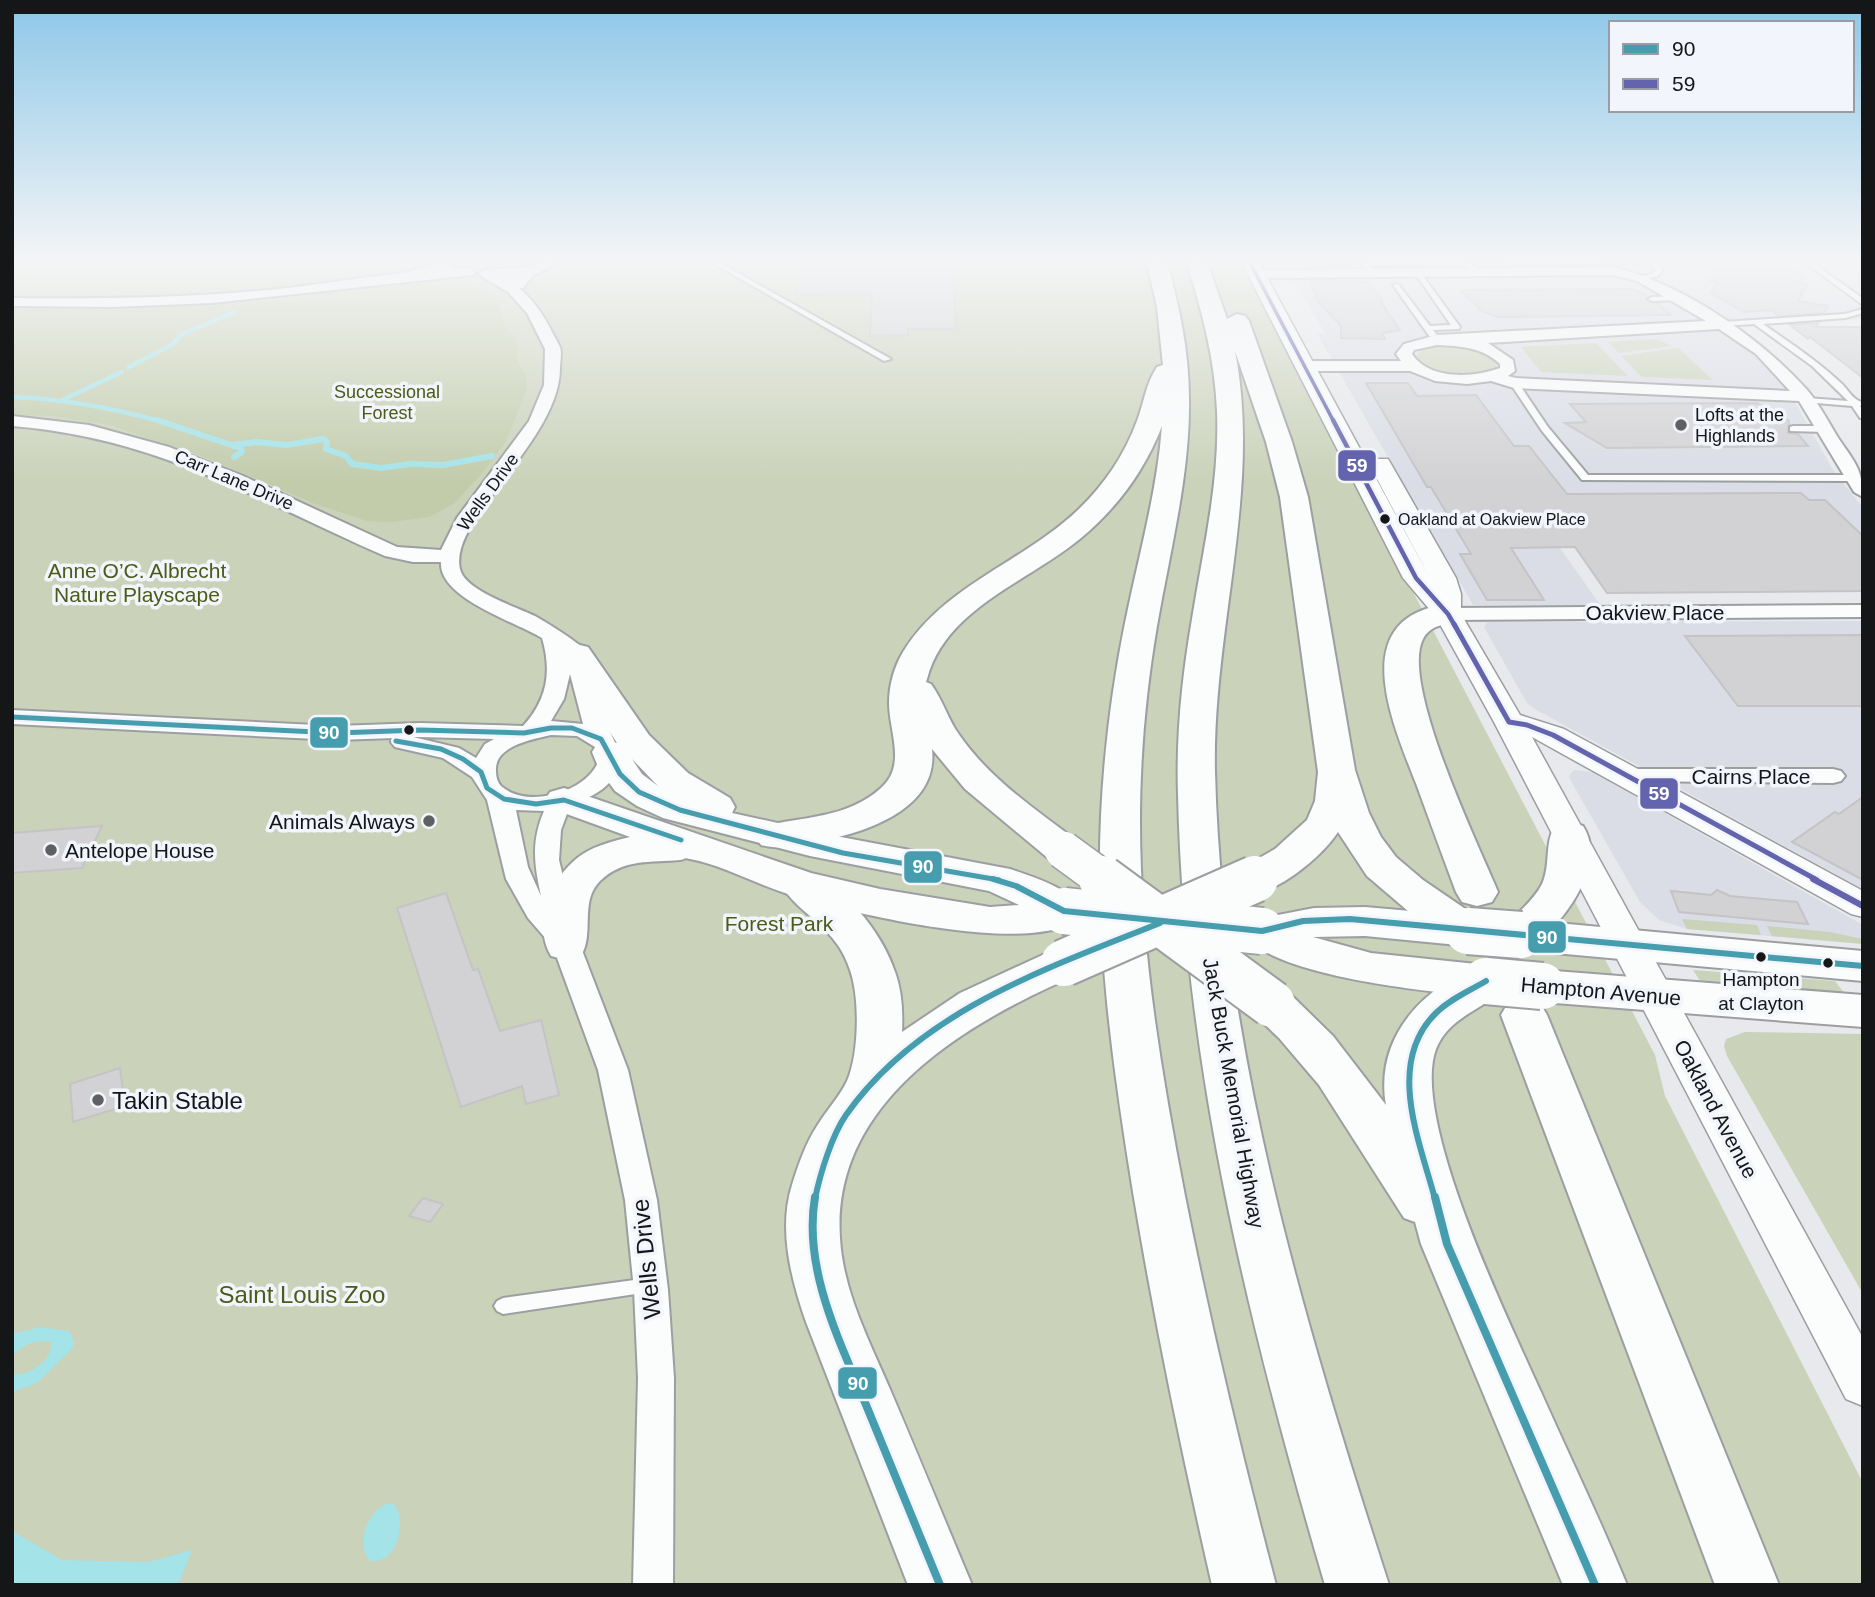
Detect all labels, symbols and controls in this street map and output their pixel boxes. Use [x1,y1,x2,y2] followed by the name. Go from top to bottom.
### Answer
[1609,21,1854,112] legend
[1672,37,1695,60] text: 90
[1672,72,1695,95] text: 59
[334,382,440,423] park label: Successional Forest
[1695,405,1784,446] place label: Lofts at the Highlands
[1673,417,1689,433] marker: Lofts at the Highlands
[172,446,296,514] street label: Carr Lane Drive
[453,449,523,535] street label: Wells Drive
[1337,449,1377,482] line badge: 59
[1346,455,1368,476] text: 59
[1398,511,1586,528] place label: Oakland at Oakview Place
[1378,512,1392,526] marker: Oakland at Oakview Place
[48,559,226,606] park label: Anne O’C. Albrecht Nature Playscape
[1586,601,1724,624] street label: Oakview Place
[309,716,349,749] line badge: 90
[318,722,340,743] text: 90
[402,723,416,737] unlabelled marker
[1691,765,1811,788] street label: Cairns Place
[1639,777,1679,810] line badge: 59
[1648,783,1670,804] text: 59
[269,810,415,833] place label: Animals Always
[421,813,437,829] marker: Animals Always
[65,839,214,862] place label: Antelope House
[43,842,59,858] marker: Antelope House
[903,850,943,884] line badge: 90
[912,856,934,877] text: 90
[725,912,834,935] park label: Forest Park
[1527,920,1567,954] line badge: 90
[1536,927,1558,948] text: 90
[1754,950,1768,964] marker: Hampton at Clayton
[1199,956,1269,1231] street label: Jack Buck Memorial Highway
[1821,956,1835,970] unlabelled marker
[1718,969,1804,1014] place label: Hampton at Clayton
[1520,973,1682,1009] street label: Hampton Avenue
[1670,1036,1762,1182] street label: Oakland Avenue
[112,1087,243,1114] place label: Takin Stable
[90,1092,106,1108] marker: Takin Stable
[626,1197,666,1321] street label: Wells Drive
[219,1281,385,1308] park label: Saint Louis Zoo
[837,1366,878,1400] line badge: 90
[847,1373,869,1394] text: 90

